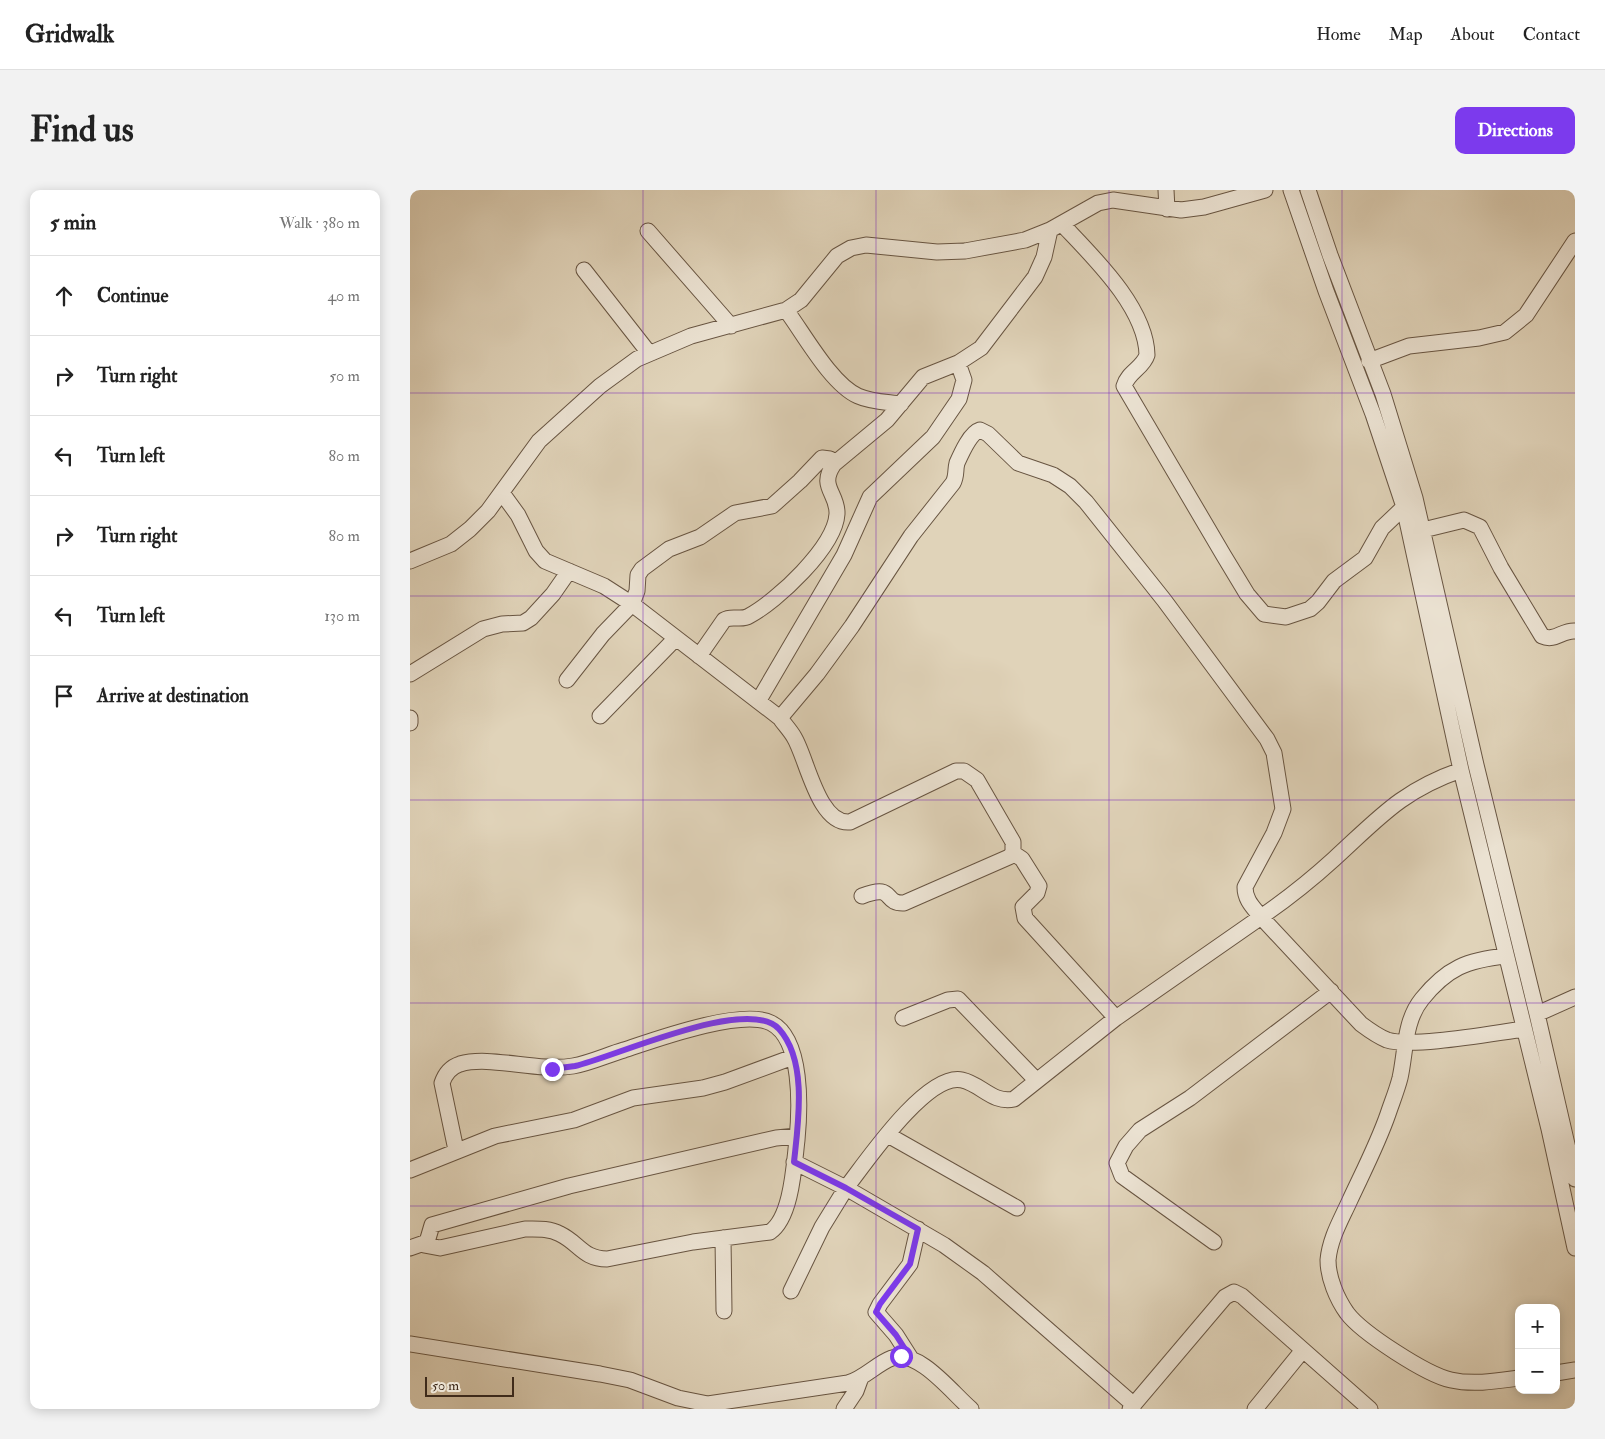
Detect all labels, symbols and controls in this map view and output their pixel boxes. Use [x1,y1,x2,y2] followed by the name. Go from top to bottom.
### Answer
[25,19,114,50] text: Gridwalk
[1316,23,1361,46] text: Home
[1389,23,1423,46] text: Map
[1451,23,1495,46] text: About
[1523,23,1580,46] text: Contact
[1455,107,1575,154] button: Directions
[30,108,134,152] text: Find us
[50,209,96,236] text: 5 min
[279,213,360,233] text: Walk · 380 m
[50,282,78,310] icon: ahead
[97,284,168,308] text: Continue
[327,286,360,306] text: 40 m
[50,362,78,390] icon: right
[97,364,177,388] text: Turn right
[329,366,360,386] text: 50 m
[50,442,78,470] icon: left
[97,444,165,468] text: Turn left
[329,446,360,466] text: 80 m
[50,522,78,550] icon: right
[97,524,177,548] text: Turn right
[329,526,360,546] text: 80 m
[50,602,78,630] icon: left
[97,604,165,628] text: Turn left
[324,606,360,626] text: 130 m
[50,682,78,710] icon: arrive
[97,684,249,708] text: Arrive at destination
[541,1058,564,1081] route end
[1515,1304,1560,1394] map controls
[1515,1304,1560,1349] button: +
[890,1345,913,1368] route start
[1515,1349,1560,1394] button: −
[425,1374,514,1397] scale bar
[432,1377,459,1394] text: 50 m

